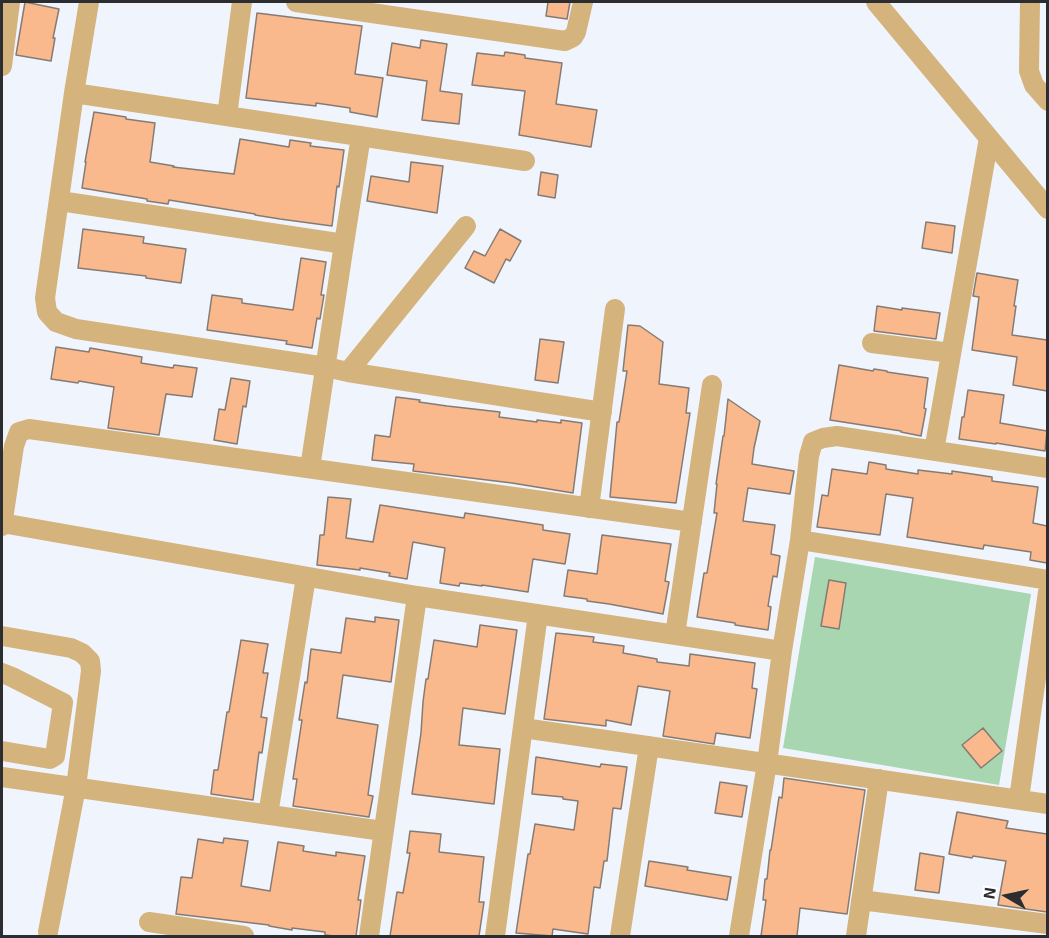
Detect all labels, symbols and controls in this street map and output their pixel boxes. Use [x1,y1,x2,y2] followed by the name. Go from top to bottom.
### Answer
[977,866,1037,926] north arrow
[978,886,999,900] text: N

